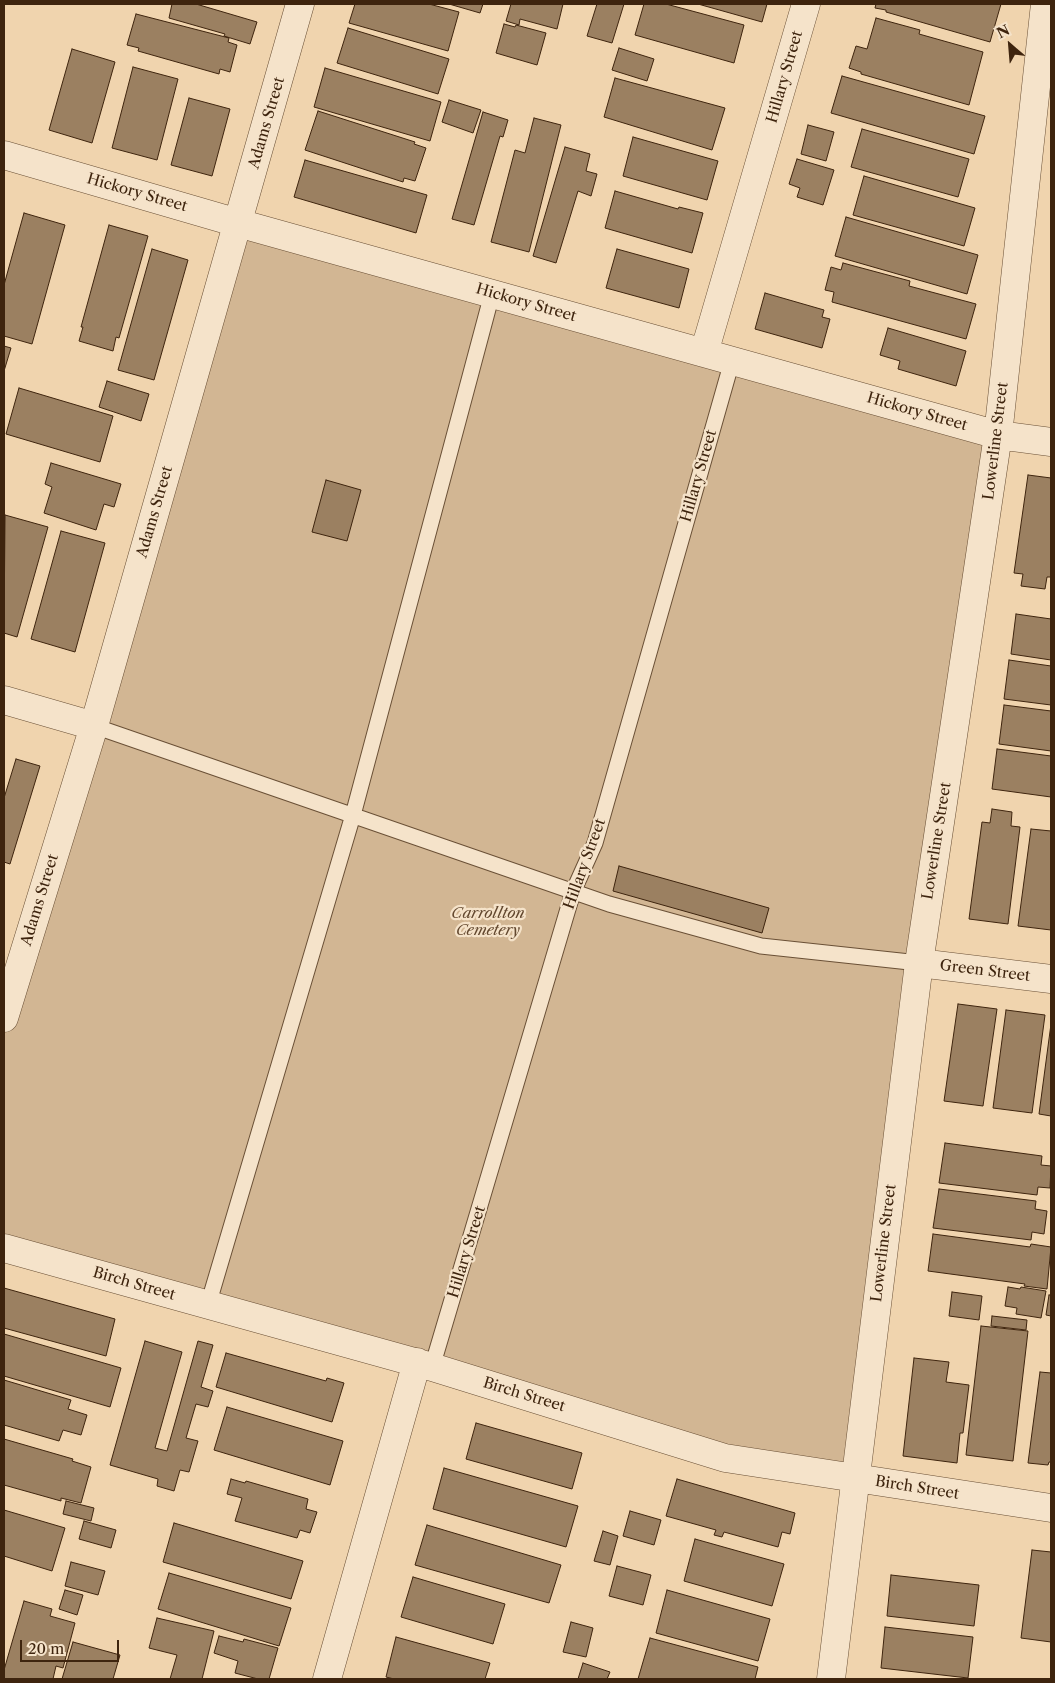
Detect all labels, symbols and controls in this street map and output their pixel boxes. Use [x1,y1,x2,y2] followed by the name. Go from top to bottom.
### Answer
[985,20,1035,70] north arrow
[994,21,1013,42] text: N
[763,29,807,125] street label: Hillary Street
[245,75,289,171] street label: Adams Street
[85,170,189,216] street label: Hickory Street
[474,280,578,326] street label: Hickory Street
[980,381,1012,501] street label: Lowerline Street
[865,389,969,435] street label: Hickory Street
[677,428,721,524] street label: Hillary Street
[133,464,177,560] street label: Adams Street
[919,781,955,901] street label: Lowerline Street
[560,816,610,912] street label: Hillary Street
[18,852,62,948] street label: Adams Street
[451,905,525,940] park label: Carrollton Cemetery
[939,957,1031,985] street label: Green Street
[868,1183,900,1303] street label: Lowerline Street
[444,1204,490,1300] street label: Hillary Street
[91,1264,177,1304] street label: Birch Street
[481,1374,567,1416] street label: Birch Street
[874,1472,960,1504] street label: Birch Street
[22,1630,121,1662] scale bar
[28,1639,64,1658] text: 20 m

